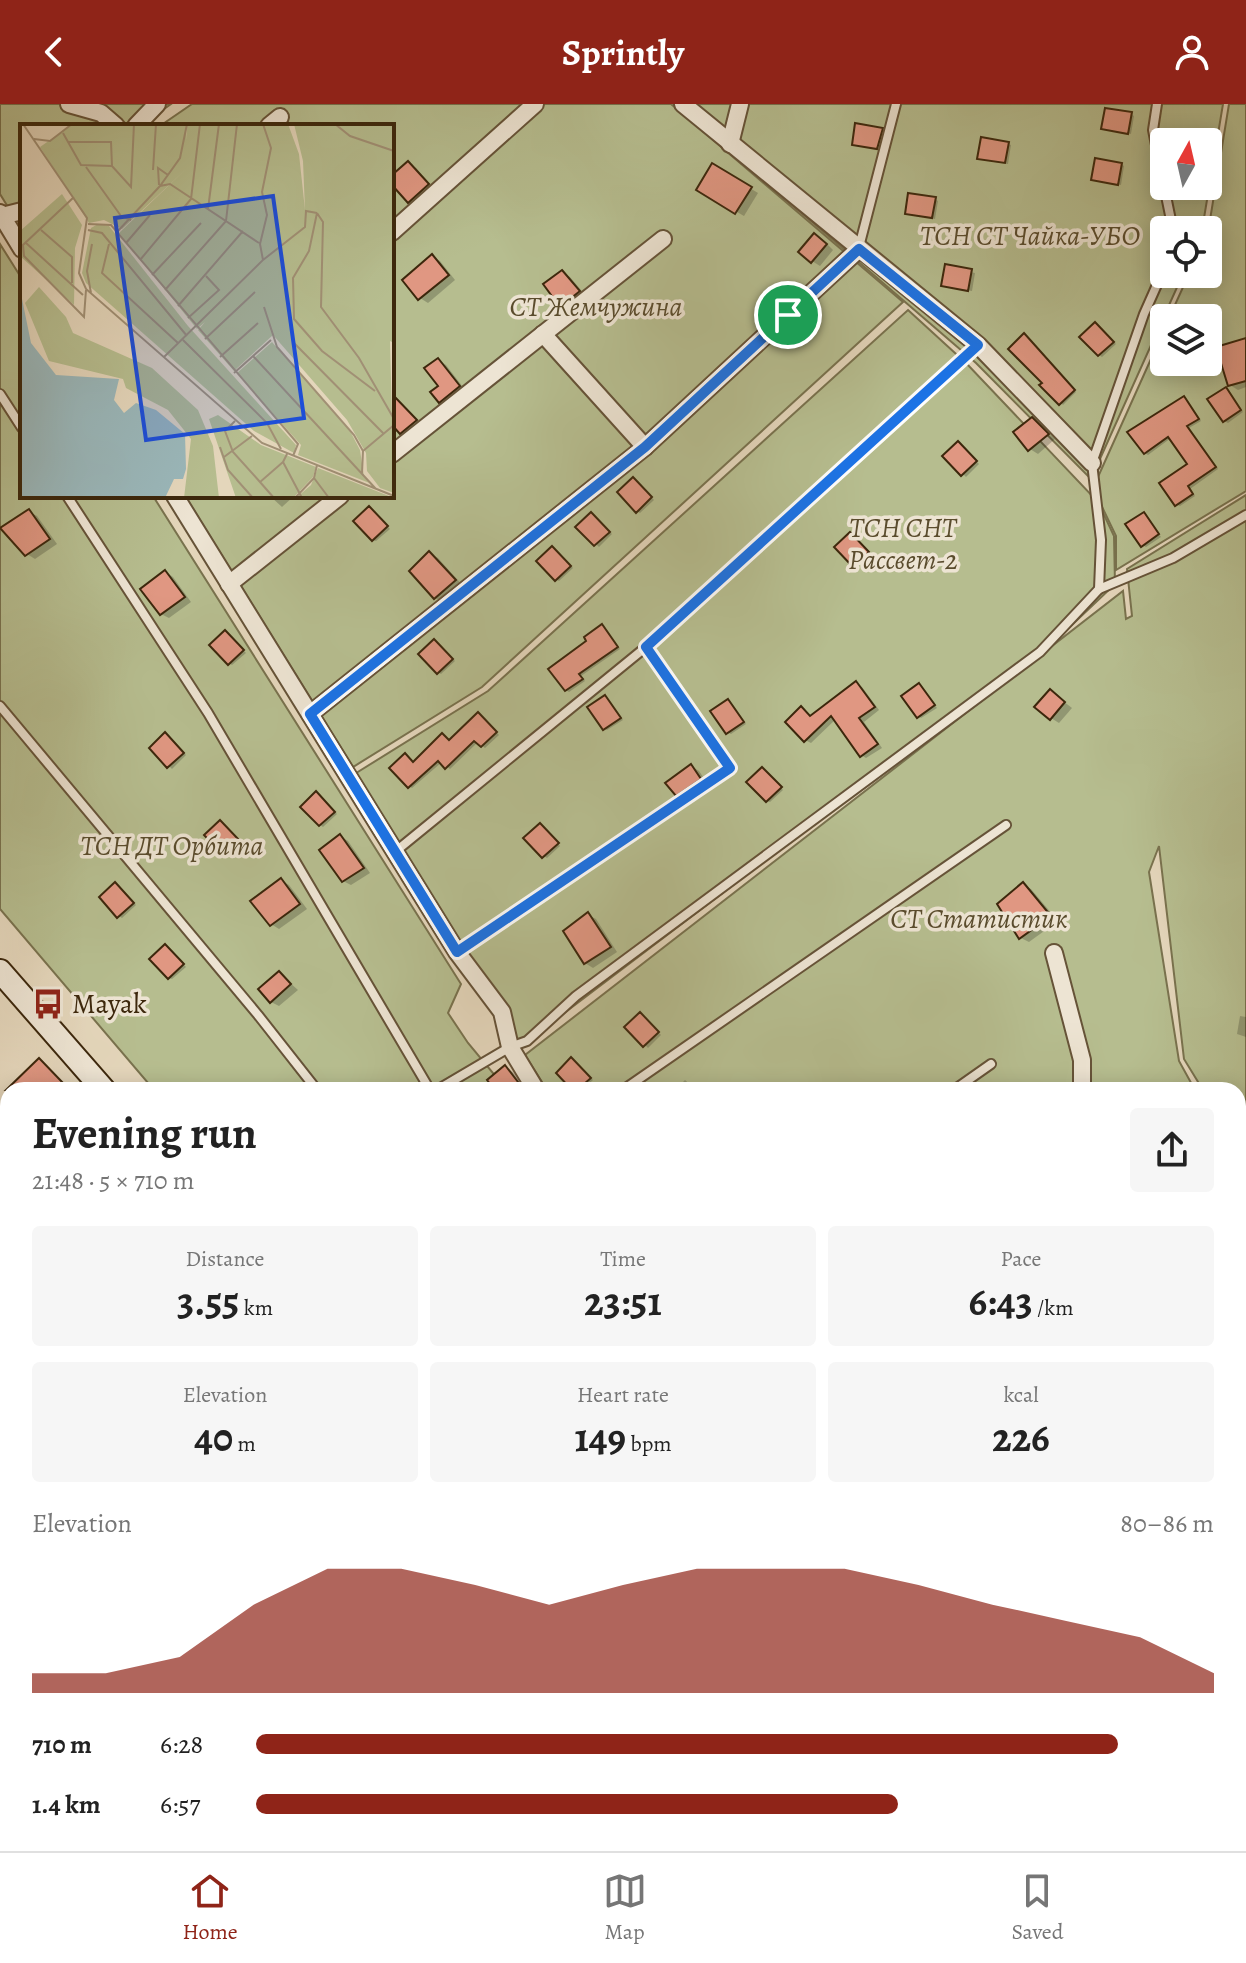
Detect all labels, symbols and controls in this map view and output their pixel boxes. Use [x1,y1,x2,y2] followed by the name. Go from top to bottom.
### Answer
[562,28,684,77] text: Sprintly
[32,30,76,74] icon: back
[1170,30,1214,74] icon: person
[20,124,394,498] inset map
[1150,128,1222,200] north arrow
[1150,128,1222,376] map controls
[1150,216,1222,288] button: locate
[920,217,1141,255] park label: ТСН СТ Чайка-УБО
[754,281,822,349] pin
[510,288,682,326] park label: СТ Жемчужина
[766,293,810,337] icon: arrive
[1150,304,1222,376] button: layers
[848,509,958,579] park label: ТСН СНТ Рассвет-2
[80,827,264,865] park label: ТСН ДТ Орбита
[890,900,1068,938] park label: СТ Статистик
[72,985,147,1023] place label: Mayak
[31,987,65,1021] bus stop icon: Mayak
[32,1103,257,1163] text: Evening run
[1130,1108,1214,1192] button: share
[32,1163,194,1198] text: 21:48 · 5 × 710 m
[186,1244,264,1274] text: Distance
[600,1244,646,1274] text: Time
[1001,1244,1041,1274] text: Pace
[177,1274,239,1329] text: 3.55
[584,1274,662,1329] text: 23:51
[968,1274,1033,1329] text: 6:43
[239,1293,273,1323] text: km
[1033,1293,1074,1323] text: /km
[183,1380,267,1410] text: Elevation
[577,1380,669,1410] text: Heart rate
[1003,1380,1039,1410] text: kcal
[194,1410,233,1465] text: 40
[574,1410,626,1465] text: 149
[992,1410,1050,1465] text: 226
[233,1429,256,1459] text: m
[626,1429,672,1459] text: bpm
[32,1506,132,1541] text: Elevation
[1120,1506,1214,1541] text: 80–86 m
[32,1727,92,1762] text: 710 m
[160,1727,203,1762] text: 6:28
[32,1787,100,1822] text: 1.4 km
[160,1787,200,1822] text: 6:57
[182,1869,238,1947] tab: Home
[603,1869,647,1947] tab: Map
[1011,1869,1064,1947] tab: Saved

